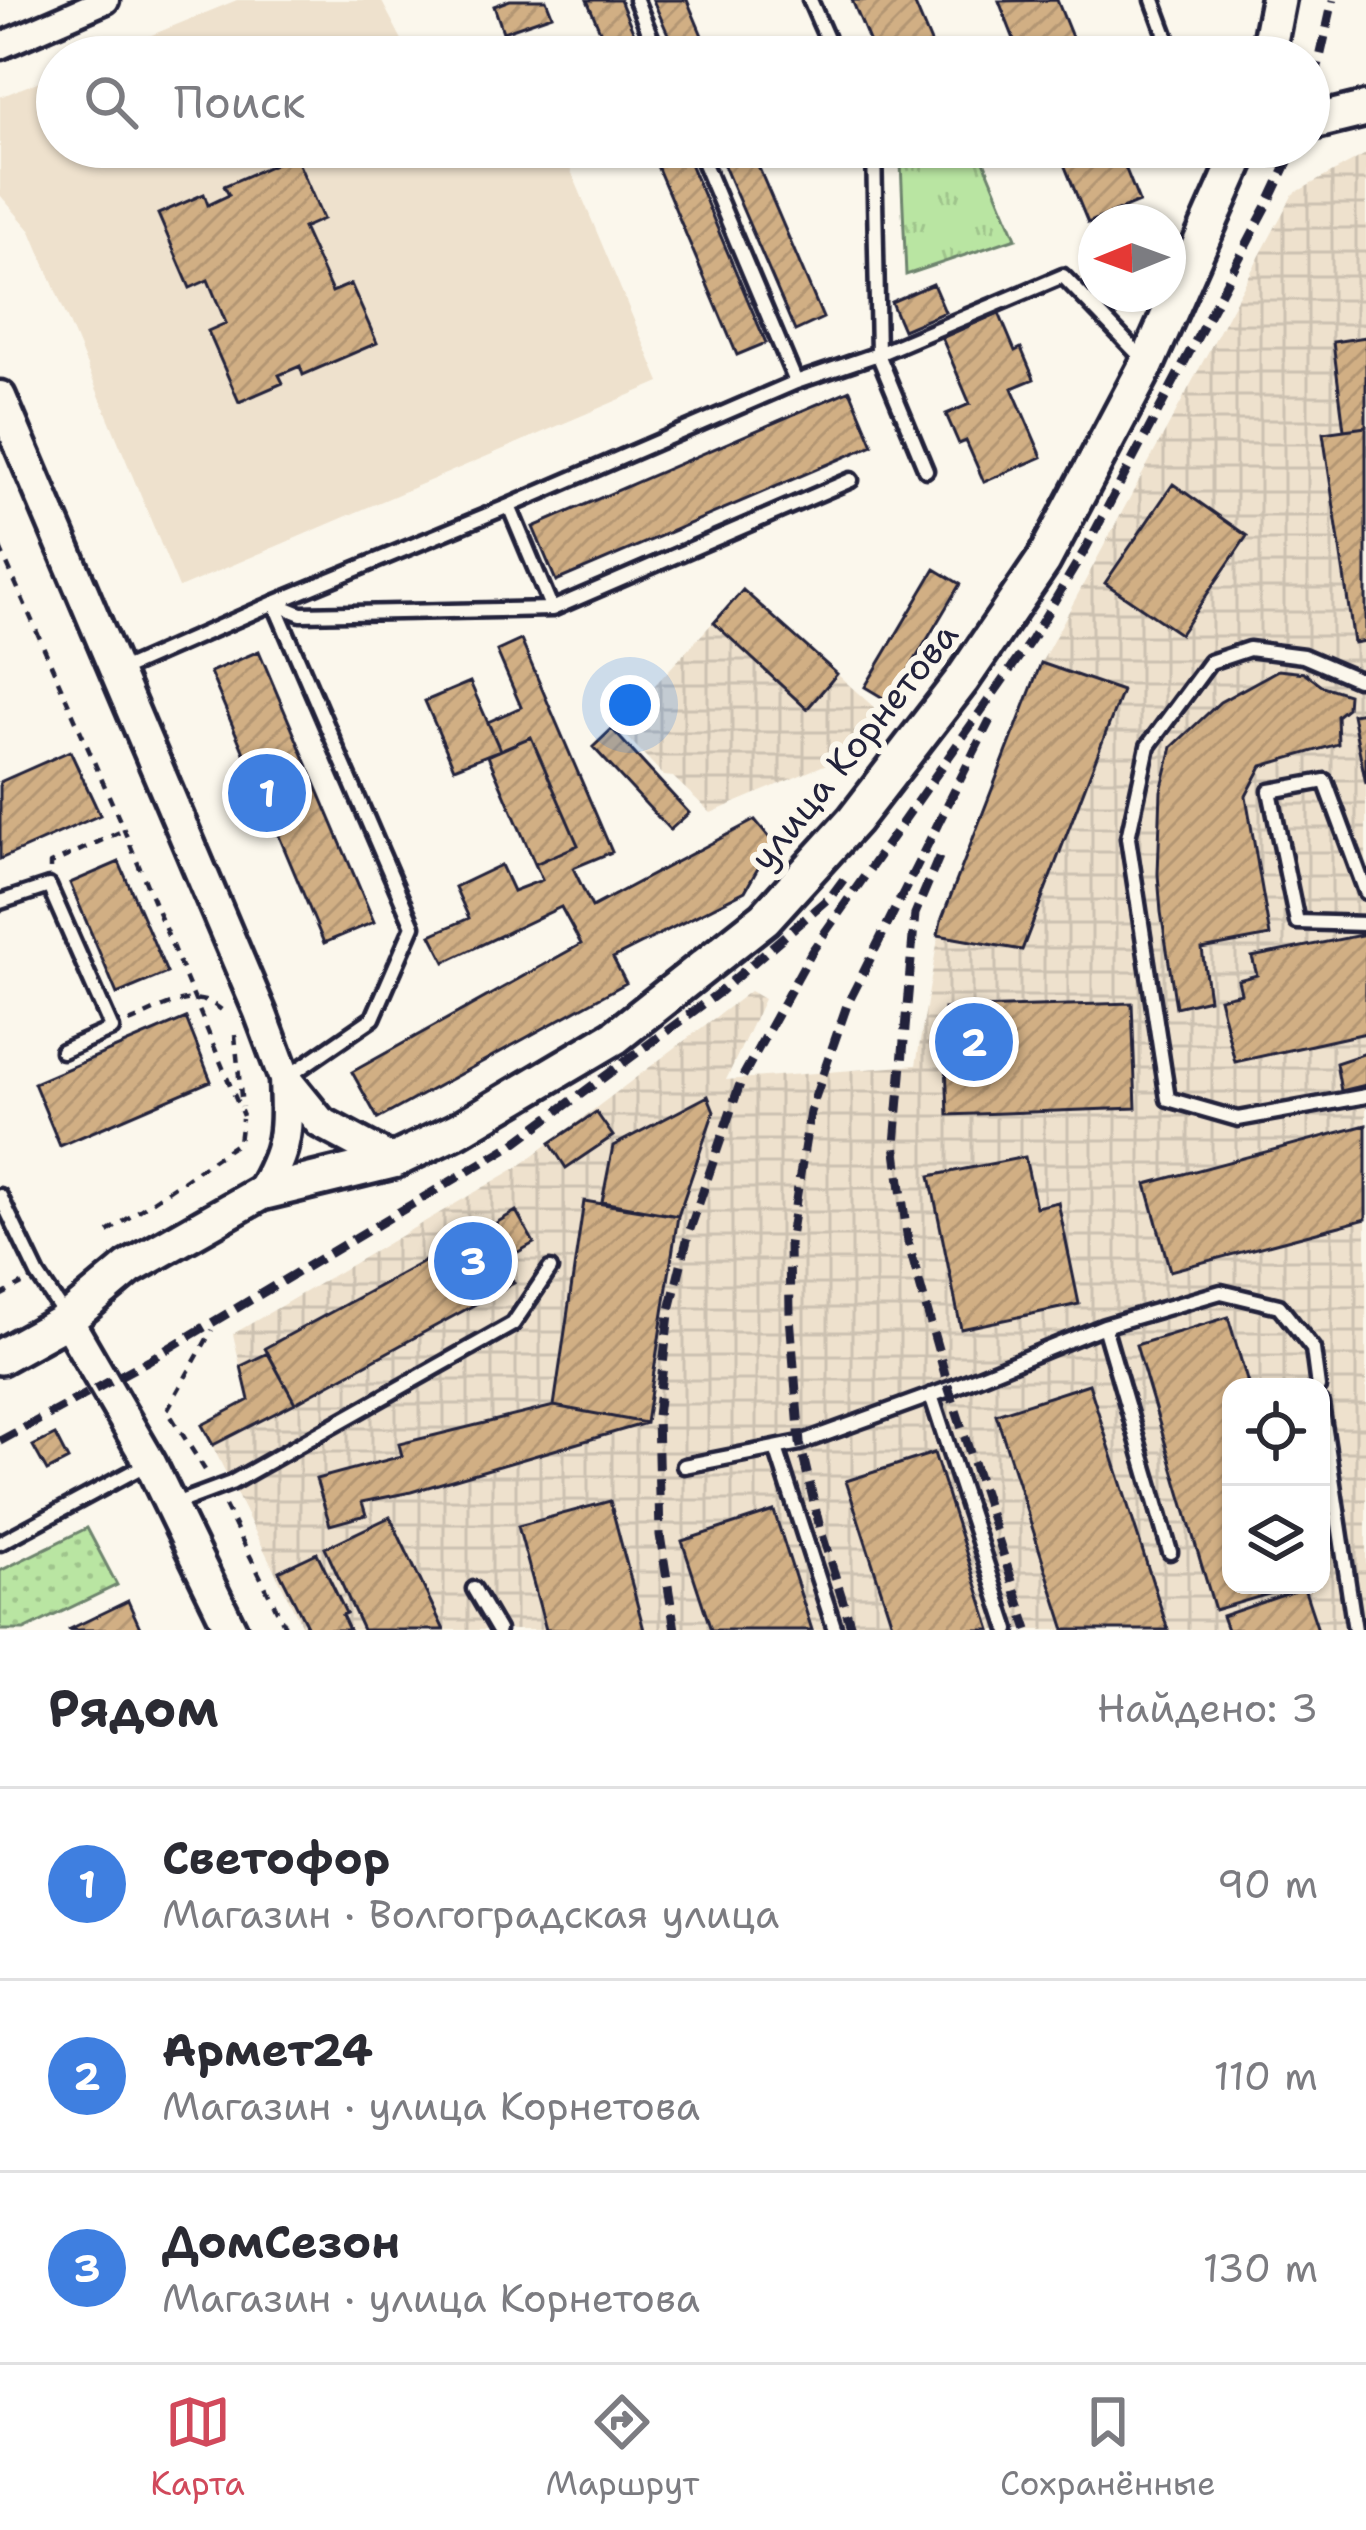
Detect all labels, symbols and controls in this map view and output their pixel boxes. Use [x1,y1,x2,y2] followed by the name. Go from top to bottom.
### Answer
[36,36,1330,168] search box
[78,69,144,135] icon: search
[174,72,305,132] text: Поиск
[1078,204,1186,312] north arrow
[739,612,969,880] street label: улица Корнетова
[600,675,660,735] your location
[228,748,306,838] pin: 1
[935,997,1013,1087] pin: 2
[434,1216,512,1306] pin: 3
[1222,1378,1330,1594] map controls
[1222,1378,1330,1486] button: locate
[1222,1486,1330,1594] button: layers
[48,1674,219,1742] text: Рядом
[1097,1682,1318,1734] text: Найдено: 3
[162,1828,390,1888] text: Светофор
[78,1858,96,1910] text: 1
[1217,1858,1318,1910] text: 90 m
[162,1888,779,1940] text: Магазин · Волгоградская улица
[162,2020,373,2080] text: Армет24
[73,2050,101,2102] text: 2
[1214,2050,1318,2102] text: 110 m
[162,2080,700,2132] text: Магазин · улица Корнетова
[162,2212,400,2272] text: ДомСезон
[73,2242,101,2294] text: 3
[1203,2242,1318,2294] text: 130 m
[162,2272,700,2324] text: Магазин · улица Корнетова
[150,2389,245,2506] tab: Карта
[545,2389,699,2506] tab: Маршрут
[1000,2389,1216,2506] tab: Сохранённые

